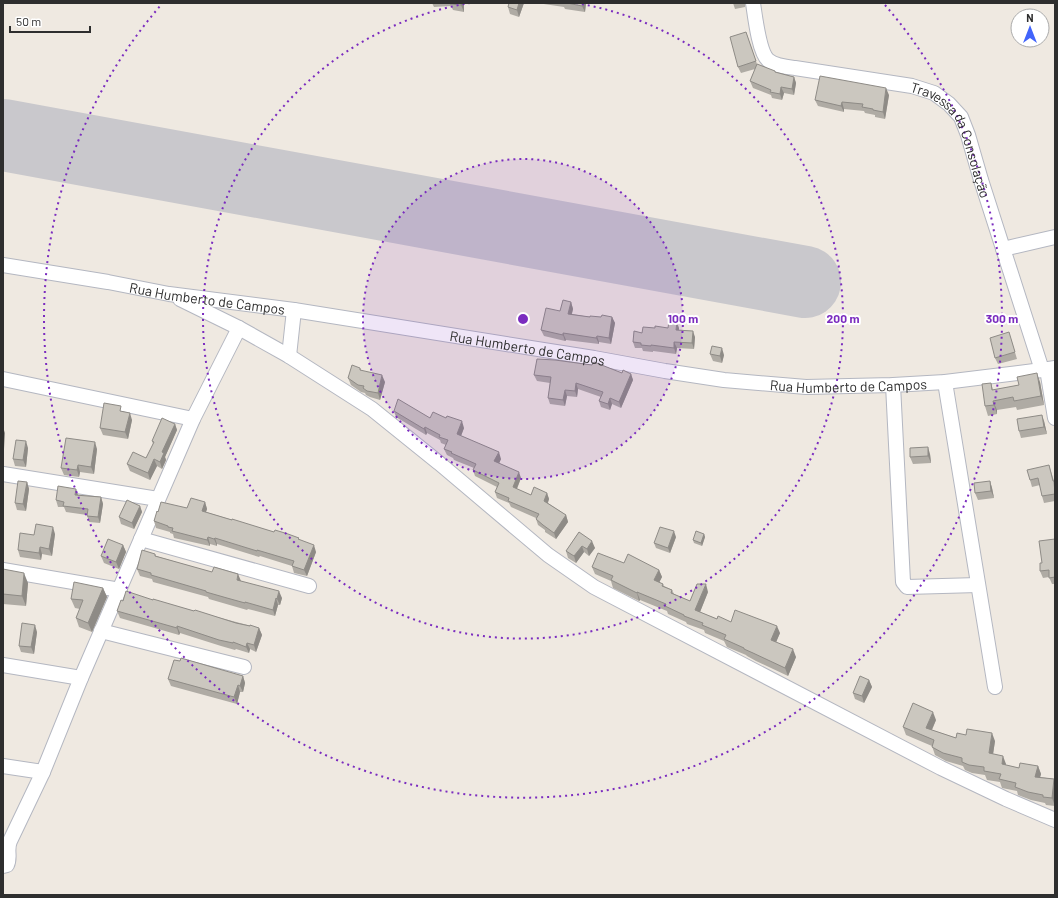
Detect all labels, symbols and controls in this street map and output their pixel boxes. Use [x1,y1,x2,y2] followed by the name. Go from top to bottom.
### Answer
[10,8,90,34] scale bar
[1010,8,1050,48] north arrow
[1026,11,1034,24] text: N
[16,14,41,28] text: 50 m
[909,78,995,200] street label: Travessa da Consolação
[128,278,286,317] street label: Rua Humberto de Campos
[668,311,698,325] text: 100 m
[827,311,859,325] text: 200 m
[986,311,1018,325] text: 300 m
[516,312,530,326] centre of rings
[449,327,607,368] street label: Rua Humberto de Campos
[769,375,928,396] street label: Rua Humberto de Campos

